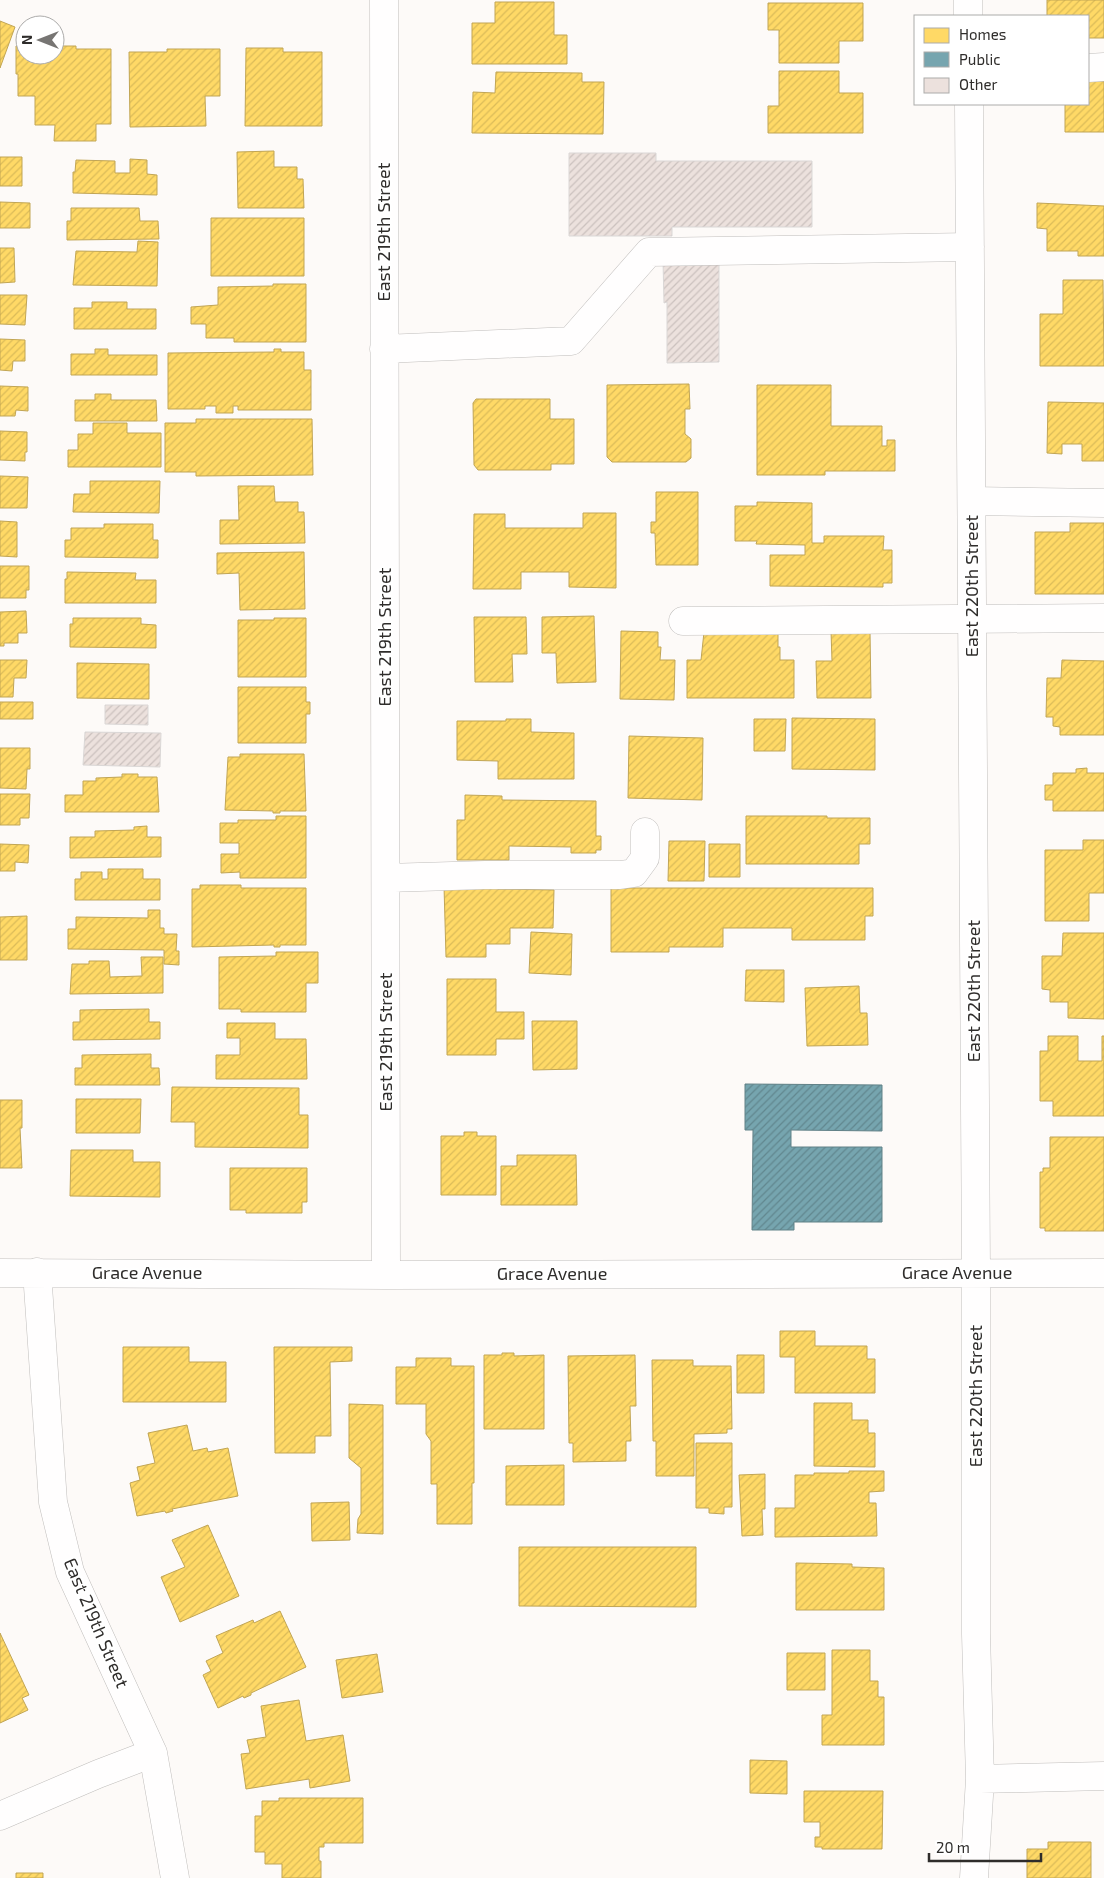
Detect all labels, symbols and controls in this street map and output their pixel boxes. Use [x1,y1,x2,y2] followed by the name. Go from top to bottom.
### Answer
[15,15,65,65] north arrow
[914,15,1089,105] legend
[959,25,1006,43] text: Homes
[18,35,35,45] text: N
[959,50,1000,68] text: Public
[959,75,998,93] text: Other
[372,162,394,301] street label: East 219th Street
[960,515,982,657] street label: East 220th Street
[373,567,395,706] street label: East 219th Street
[962,920,984,1062] street label: East 220th Street
[374,972,396,1111] street label: East 219th Street
[92,1261,202,1283] street label: Grace Avenue
[902,1261,1012,1283] street label: Grace Avenue
[497,1262,607,1284] street label: Grace Avenue
[964,1325,986,1467] street label: East 220th Street
[60,1554,134,1691] street label: East 219th Street
[929,1830,1042,1862] scale bar
[936,1838,970,1856] text: 20 m

